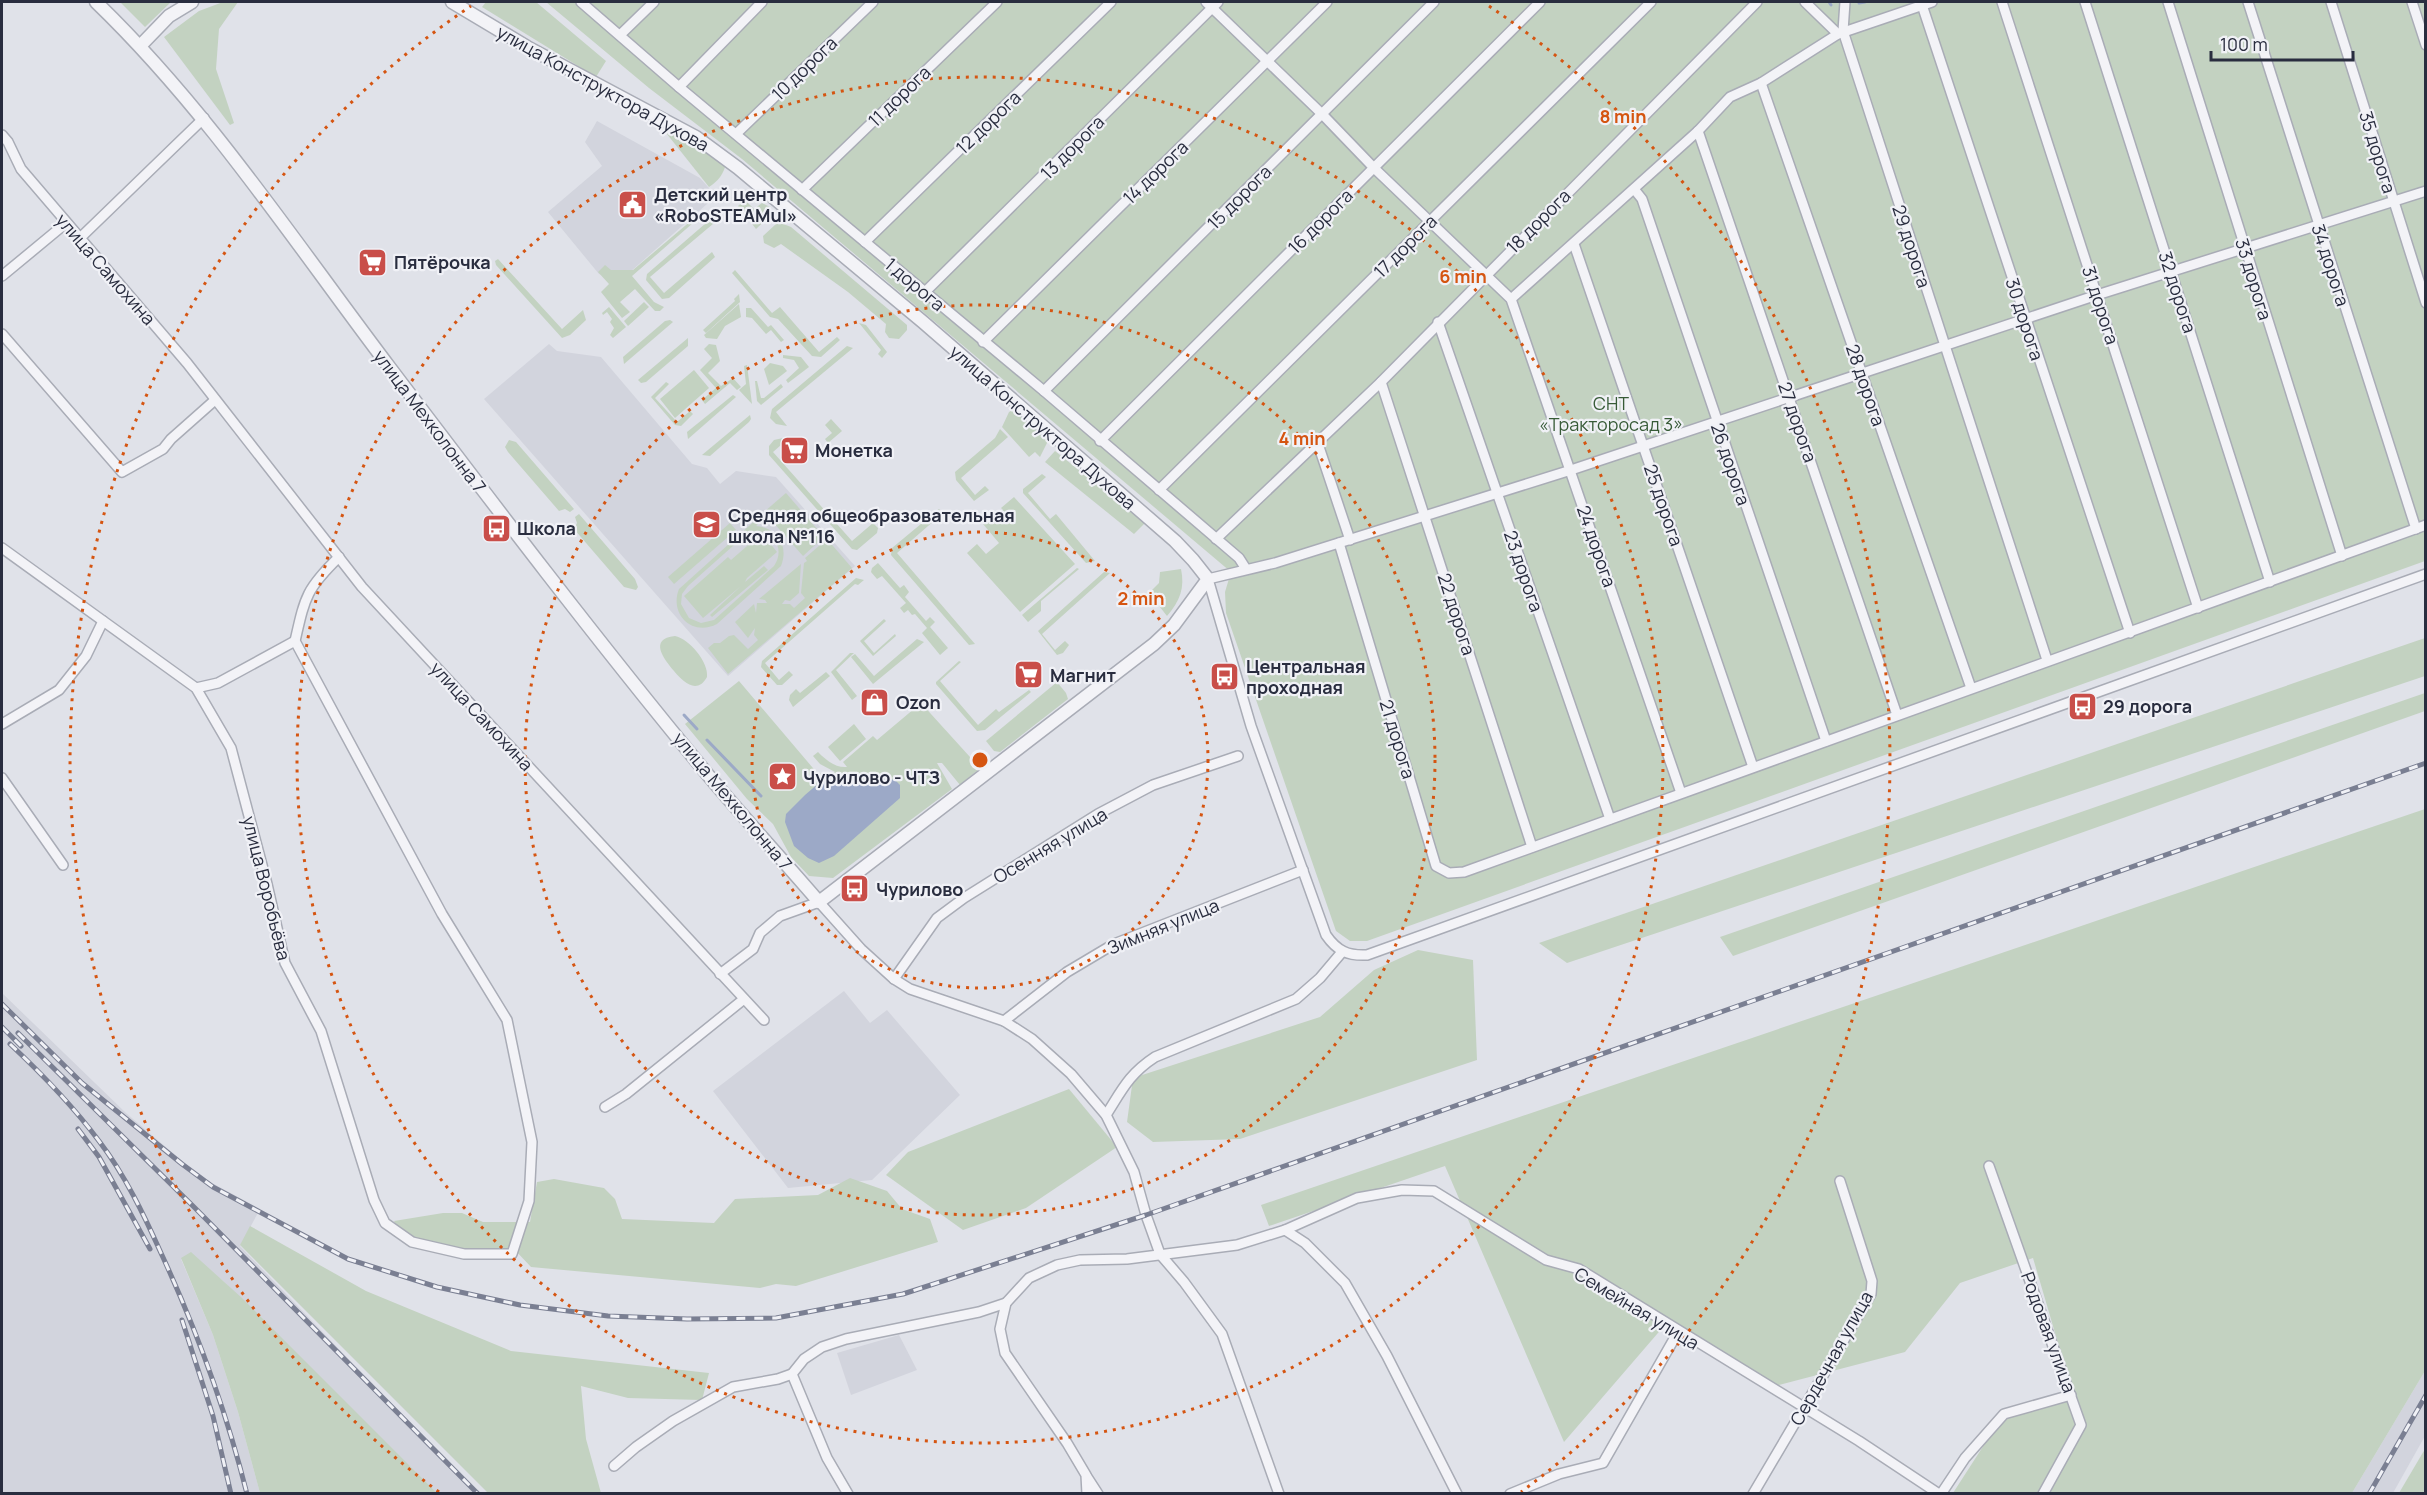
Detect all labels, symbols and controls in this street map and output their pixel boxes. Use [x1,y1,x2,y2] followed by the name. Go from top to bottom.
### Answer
[493,20,713,156] street label: улица Конструктора Духова
[2211,24,2354,62] scale bar
[766,31,842,105] street label: 10 дорога
[2220,32,2268,56] text: 100 m
[862,60,936,132] street label: 11 дорога
[950,85,1026,159] street label: 12 дорога
[1599,104,1647,128] text: 8 min
[2354,108,2402,196] street label: 35 дорога
[1035,110,1109,184] street label: 13 дорога
[1117,135,1193,209] street label: 14 дорога
[1202,160,1276,234] street label: 15 дорога
[654,182,797,227] place label: Детский центр «RoboSTEAMul»
[1282,183,1358,259] street label: 16 дорога
[1501,184,1575,258] street label: 18 дорога
[617,188,649,220] public building icon: Детский центр «RoboSTEAMul»
[1887,202,1937,290] street label: 29 дорога
[51,208,161,330] street label: улица Самохина
[1368,209,1442,283] street label: 17 дорога
[2306,221,2356,309] street label: 34 дорога
[2230,235,2278,323] street label: 33 дорога
[357,246,389,278] supermarket icon: Пятёрочка
[2154,248,2202,336] street label: 32 дорога
[394,250,491,274] place label: Пятёрочка
[880,252,950,316] street label: 1 дорога
[2077,263,2125,347] street label: 31 дорога
[1439,264,1487,288] text: 6 min
[2000,275,2050,363] street label: 30 дорога
[945,339,1141,515] street label: улица Конструктора Духова
[1841,341,1891,429] street label: 28 дорога
[368,344,492,498] street label: улица Мехколонна 7
[1773,379,1823,465] street label: 27 дорога
[1539,391,1683,436] park label: СНТ «Тракторосад 3»
[1706,420,1756,508] street label: 26 дорога
[1278,426,1326,450] text: 4 min
[778,434,810,466] supermarket icon: Монетка
[815,438,893,462] place label: Монетка
[1639,461,1689,549] street label: 25 дорога
[1572,502,1622,590] street label: 24 дорога
[728,503,1015,548] place label: Средняя общеобразовательная школа №116
[691,509,723,541] school or university icon: Средняя общеобразовательная школа №116
[480,512,512,544] bus stop icon: Школа
[517,516,576,540] place label: Школа
[1499,527,1549,615] street label: 23 дорога
[1432,570,1482,658] street label: 22 дорога
[1118,586,1164,610] text: 2 min
[1246,654,1366,699] place label: Центральная проходная
[425,656,539,776] street label: улица Самохина
[1013,659,1045,691] supermarket icon: Магнит
[1209,660,1241,692] bus stop icon: Центральная проходная
[1050,663,1117,687] place label: Магнит
[859,686,891,718] shop icon: Ozon
[896,690,941,714] place label: Ozon
[2066,690,2098,722] bus stop icon: 29 дорога
[2103,694,2192,718] place label: 29 дорога
[1375,696,1421,782] street label: 21 дорога
[668,727,798,875] street label: улица Мехколонна 7
[970,750,990,770] centre of rings
[766,761,798,793] place icon: Чурилово - ЧТЗ
[803,765,940,789] place label: Чурилово - ЧТЗ
[988,801,1112,889] street label: Осенняя улица
[237,813,297,963] street label: улица Воробьёва
[839,873,871,905] bus stop icon: Чурилово
[876,877,963,901] place label: Чурилово
[1104,893,1222,959] street label: Зимняя улица
[1570,1261,1704,1355] street label: Семейная улица
[2016,1268,2082,1396] street label: Родовая улица
[1784,1287,1878,1429] street label: Сердечная улица

